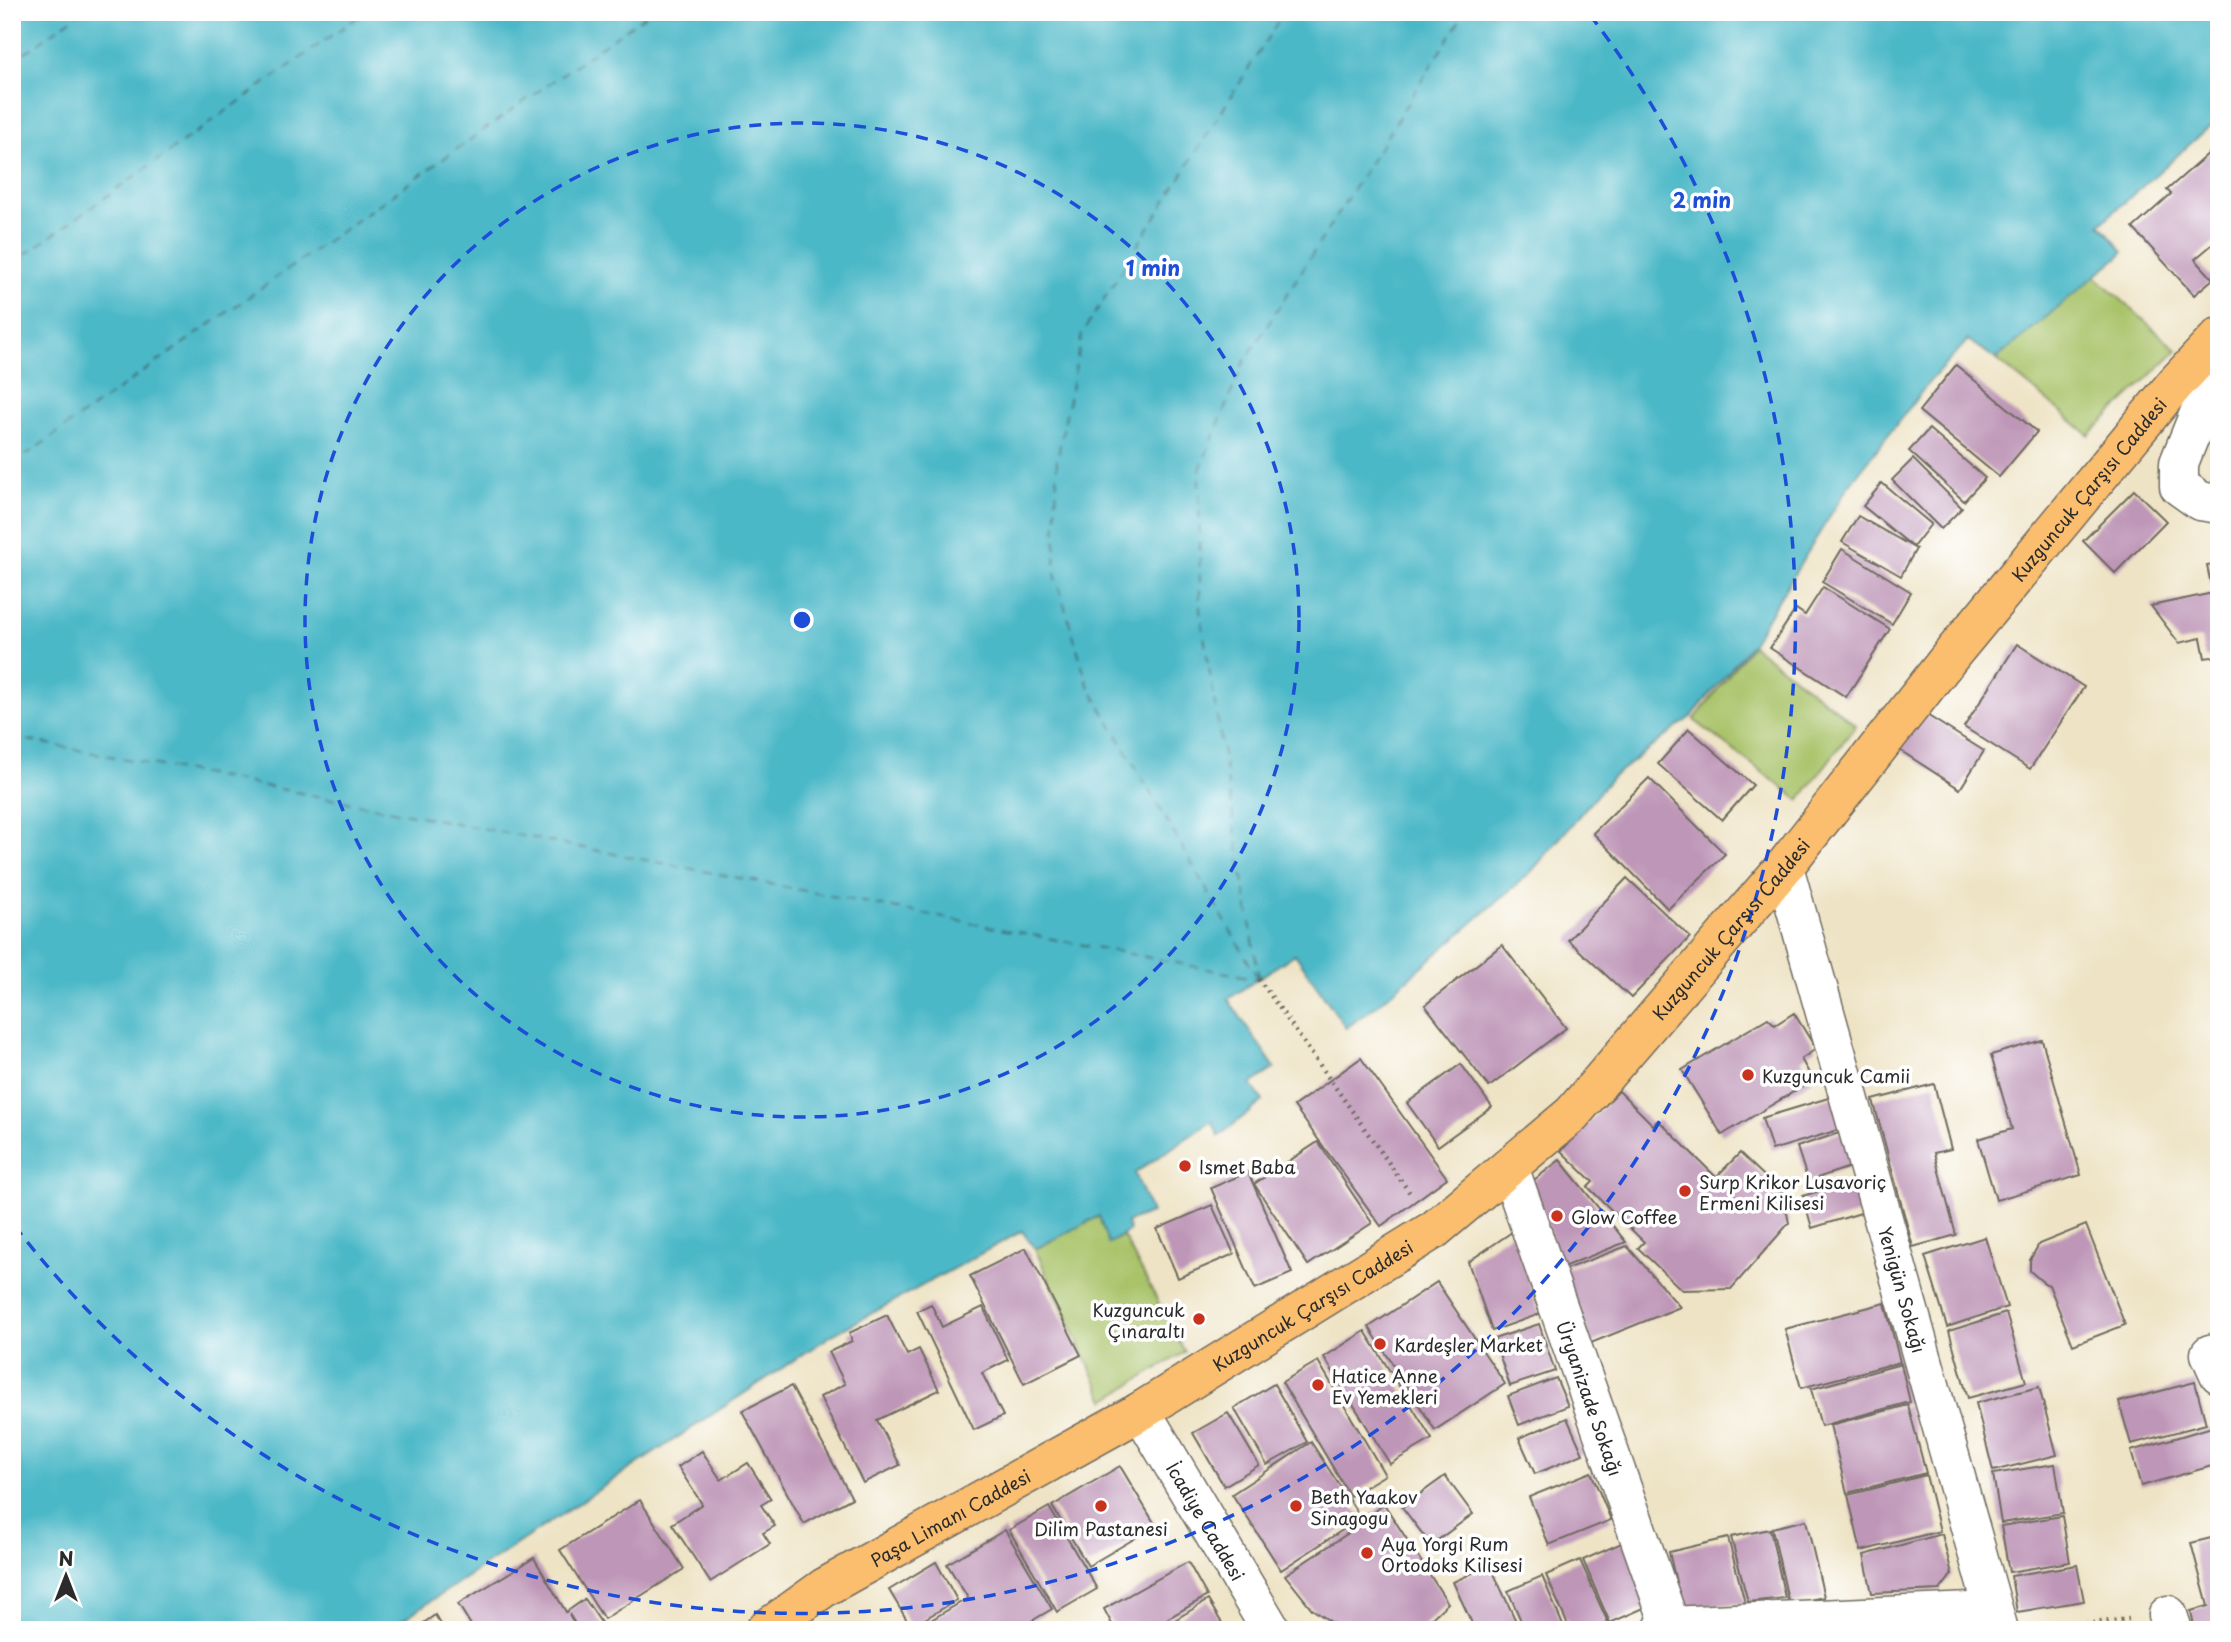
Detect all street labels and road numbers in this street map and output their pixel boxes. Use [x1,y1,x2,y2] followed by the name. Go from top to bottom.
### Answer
[2004,391,2172,587] street label: Kuzguncuk Çarşısı Caddesi
[1645,832,1816,1025] street label: Kuzguncuk Çarşısı Caddesi
[1872,1223,1934,1356] street label: Yenigün Sokağı
[1207,1233,1418,1377] street label: Kuzguncuk Çarşısı Caddesi
[1551,1317,1630,1479] street label: Üryanizade Sokağı
[1161,1457,1252,1585] street label: İcadiye Caddesi
[865,1462,1035,1573] street label: Paşa Limanı Caddesi

